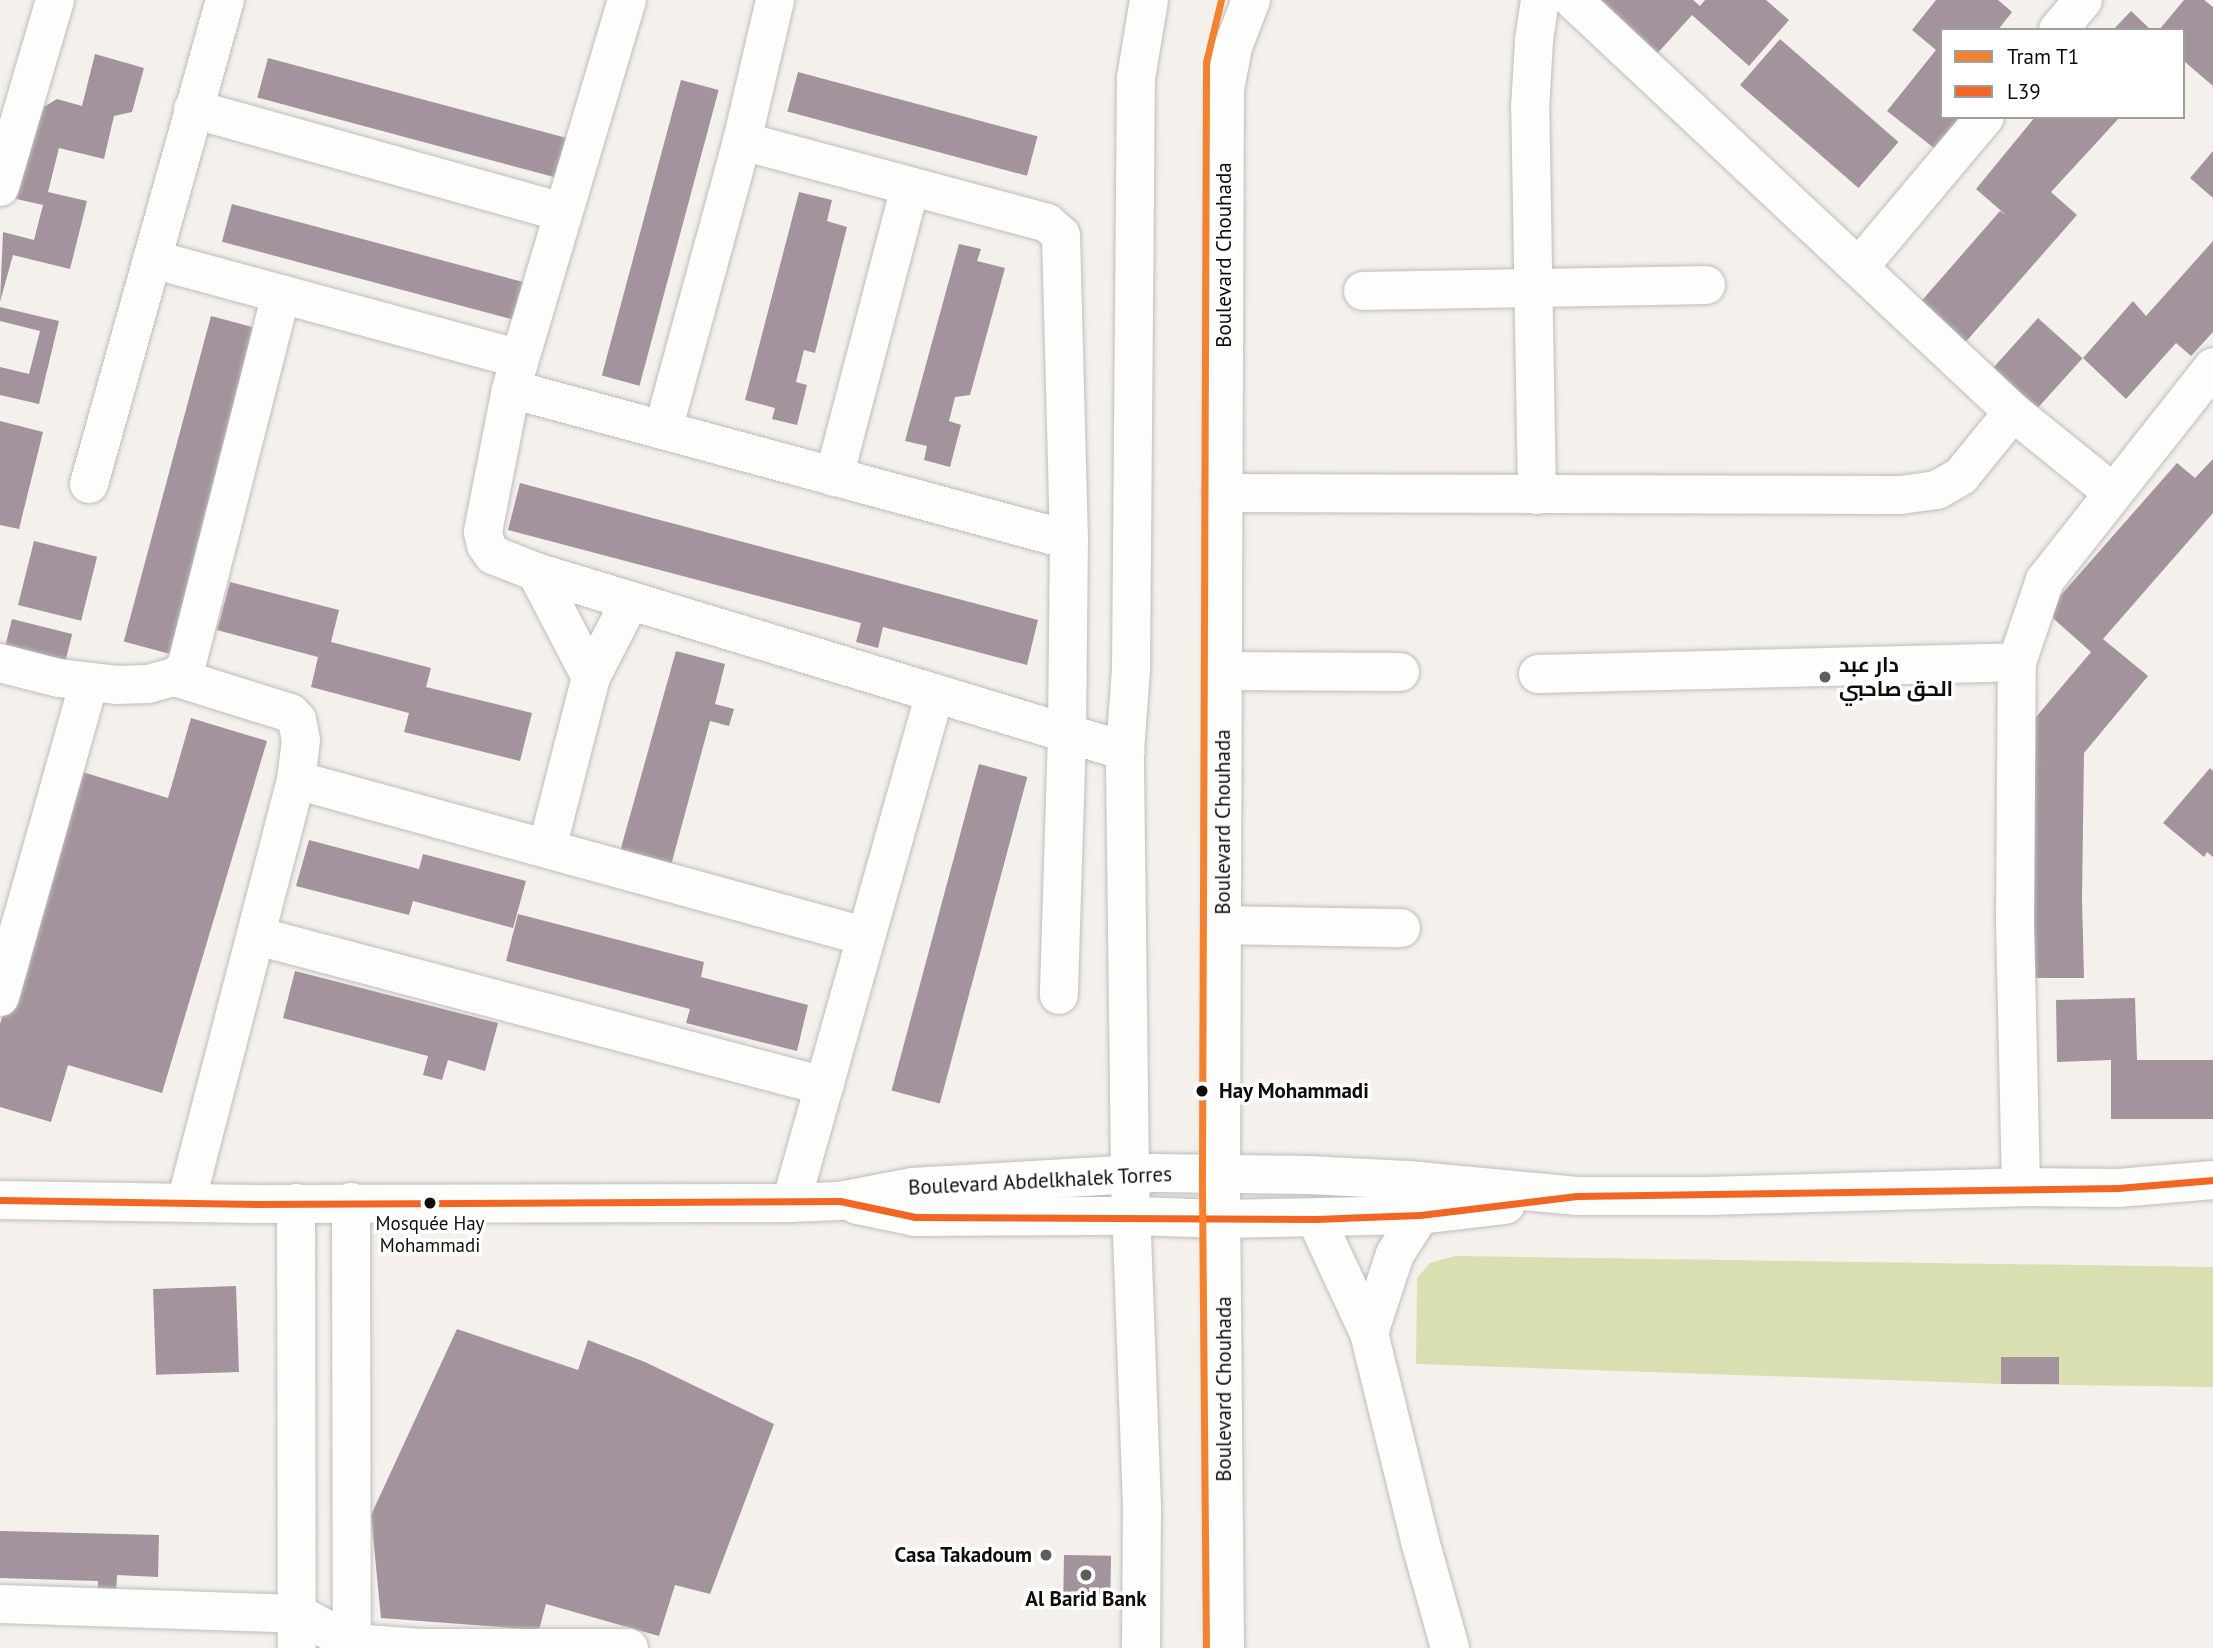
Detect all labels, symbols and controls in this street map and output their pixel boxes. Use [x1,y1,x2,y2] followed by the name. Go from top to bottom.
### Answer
[1940,28,2185,119] legend
[2007,43,2079,70] text: Tram T1
[2007,78,2041,105] text: L39
[1211,162,1237,348] street label: Boulevard Chouhada
[1839,652,1953,702] place label: دار عبد الحق صاحبي
[1817,669,1833,685] marker: دار عبد الحق صاحبي
[1210,729,1236,915] street label: Boulevard Chouhada
[1219,1078,1370,1104] place label: Hay Mohammadi
[1191,1080,1213,1102] marker: Hay Mohammadi
[907,1161,1173,1201] street label: Boulevard Abdelkhalek Torres
[423,1196,437,1210] marker: Mosquée Hay Mohammadi
[376,1213,484,1257] place label: Mosquée Hay Mohammadi
[1211,1296,1237,1482] street label: Boulevard Chouhada
[894,1542,1032,1568] place label: Casa Takadoum
[1038,1547,1054,1563] marker: Casa Takadoum
[1078,1567,1094,1583] marker: Al Barid Bank
[1025,1586,1147,1612] place label: Al Barid Bank

